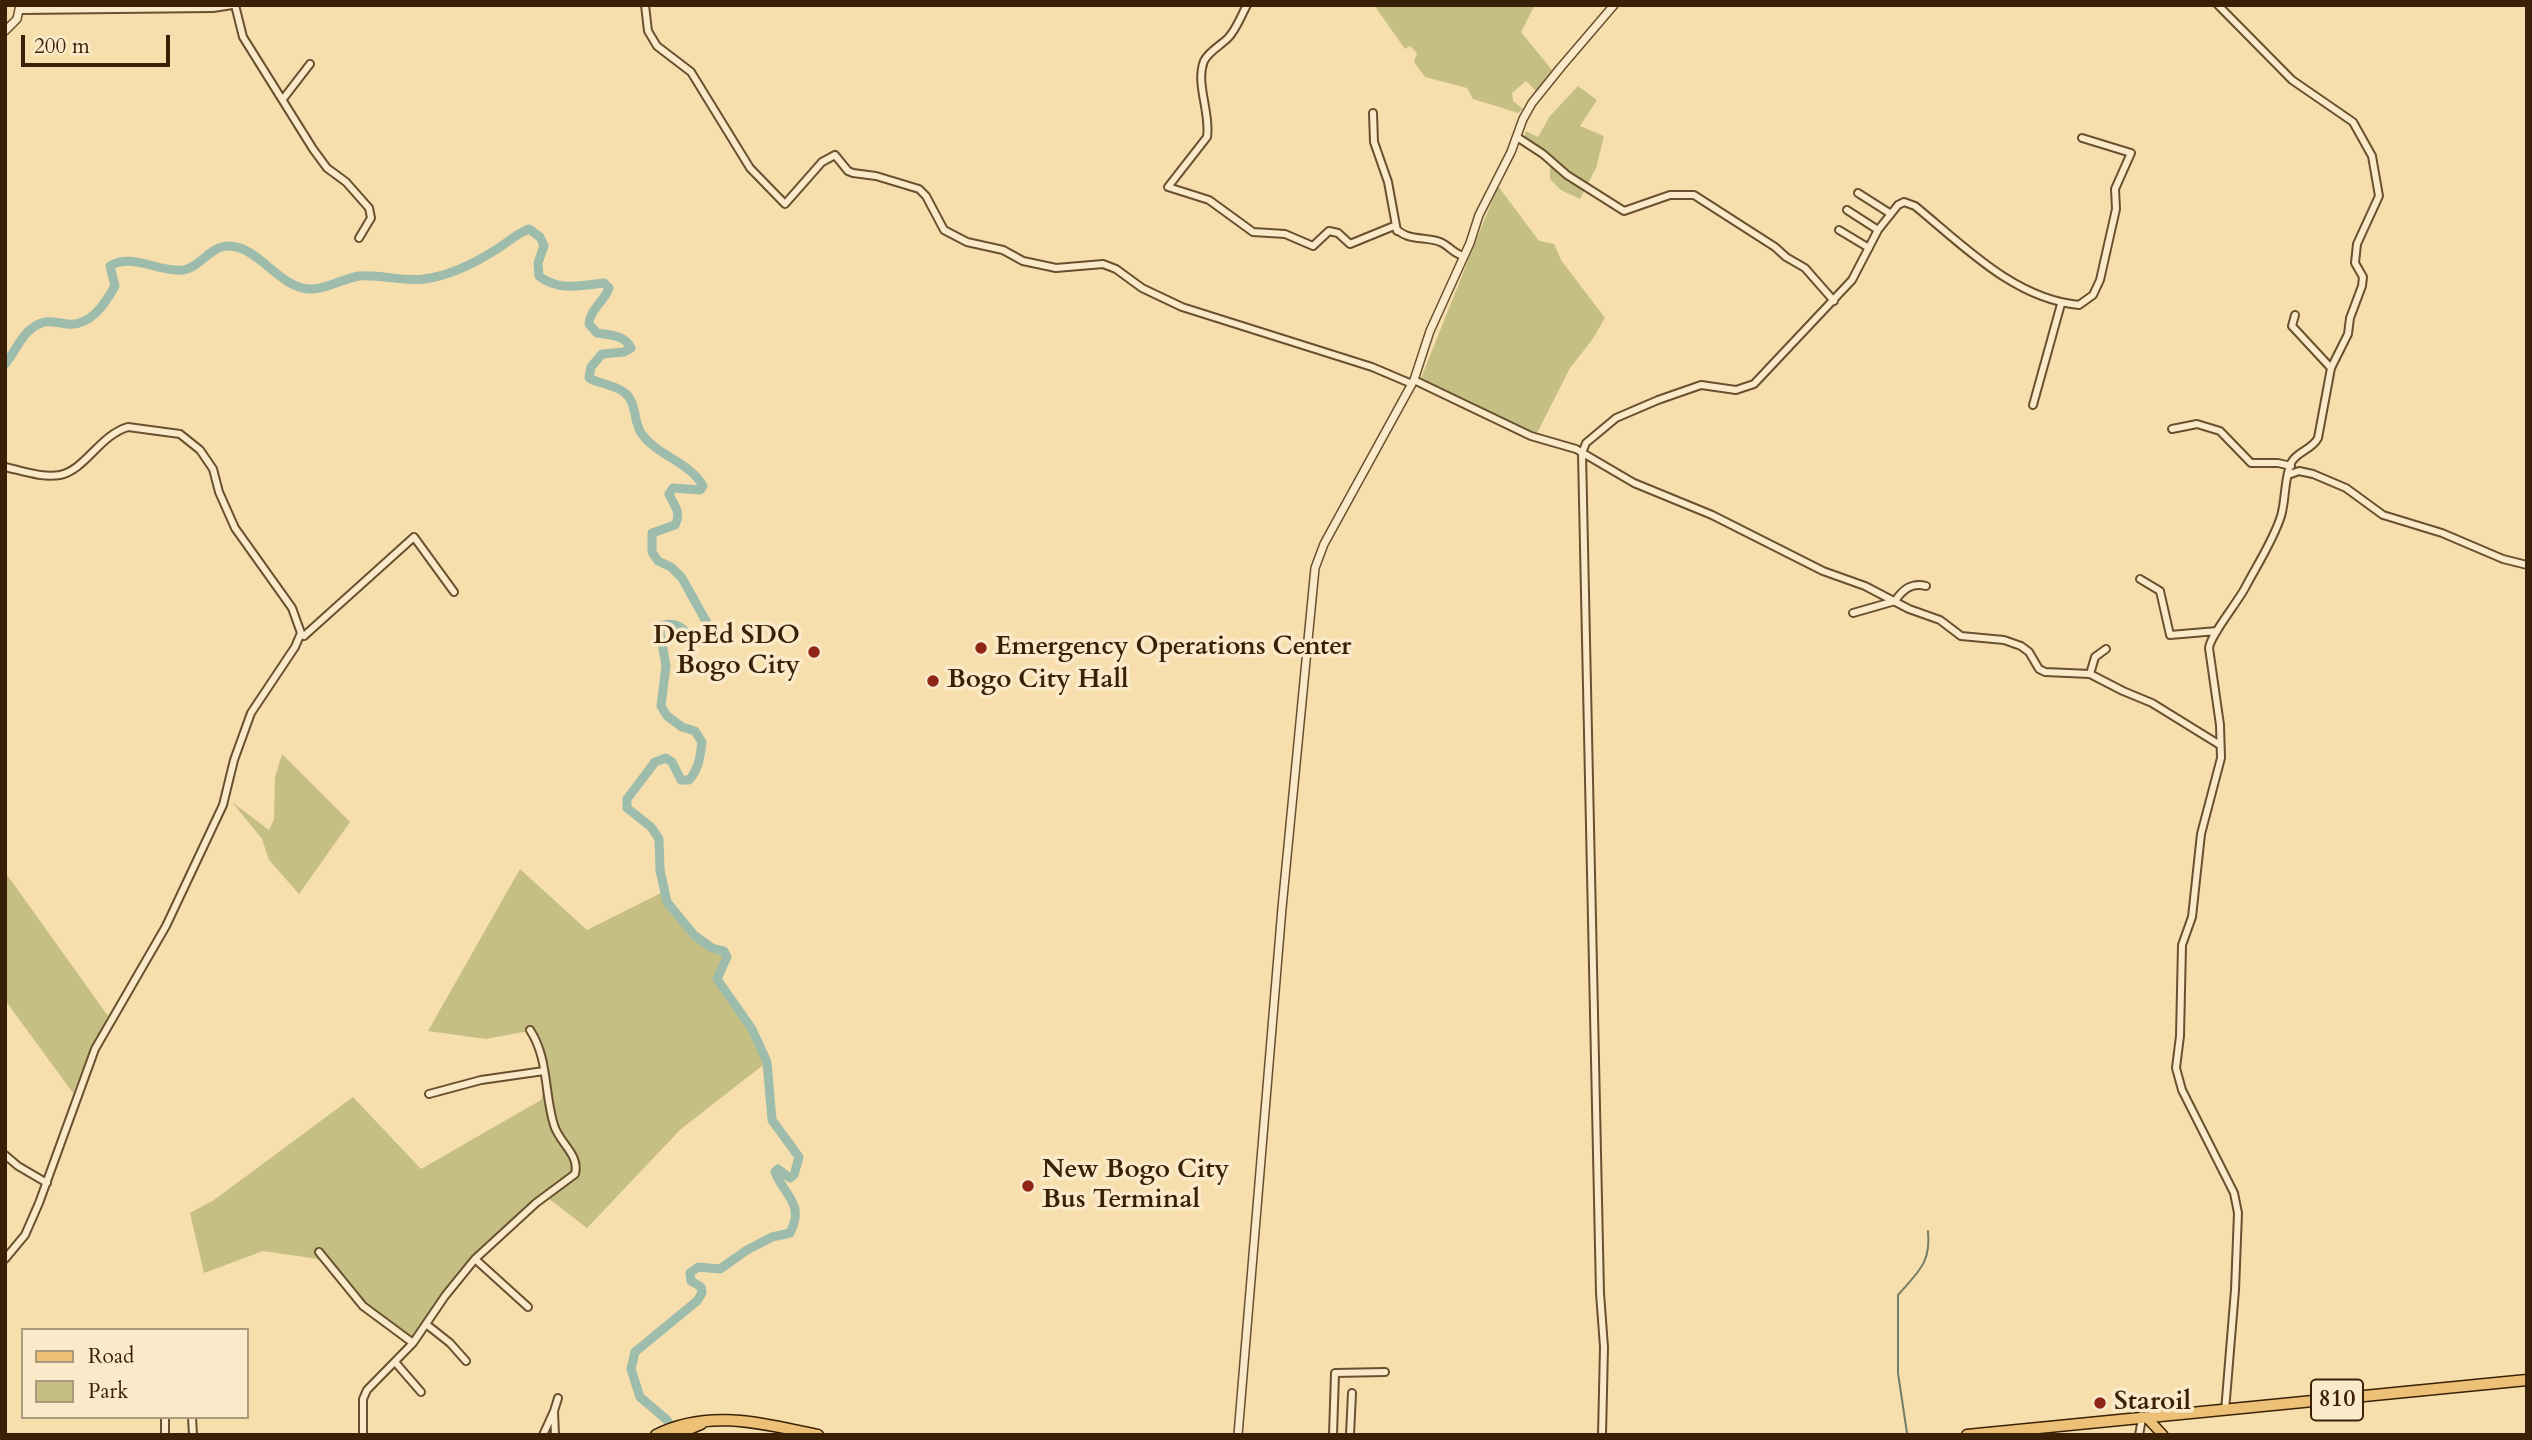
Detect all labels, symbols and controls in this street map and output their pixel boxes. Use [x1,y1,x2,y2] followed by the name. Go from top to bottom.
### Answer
[24,21,173,65] scale bar
[34,32,90,61] text: 200 m
[653,621,800,682] place label: DepEd SDO Bogo City
[995,632,1351,664] place label: Emergency Operations Center
[973,640,989,656] marker: Emergency Operations Center
[806,644,822,660] marker: DepEd SDO Bogo City
[947,665,1129,697] place label: Bogo City Hall
[925,673,941,689] marker: Bogo City Hall
[1042,1155,1229,1216] place label: New Bogo City Bus Terminal
[1020,1178,1036,1194] marker: New Bogo City Bus Terminal
[21,1328,248,1419] legend
[88,1342,134,1371] text: Road
[88,1377,128,1406] text: Park
[2311,1380,2363,1420] road number: 810
[2114,1387,2191,1419] place label: Staroil
[2092,1395,2108,1411] marker: Staroil

